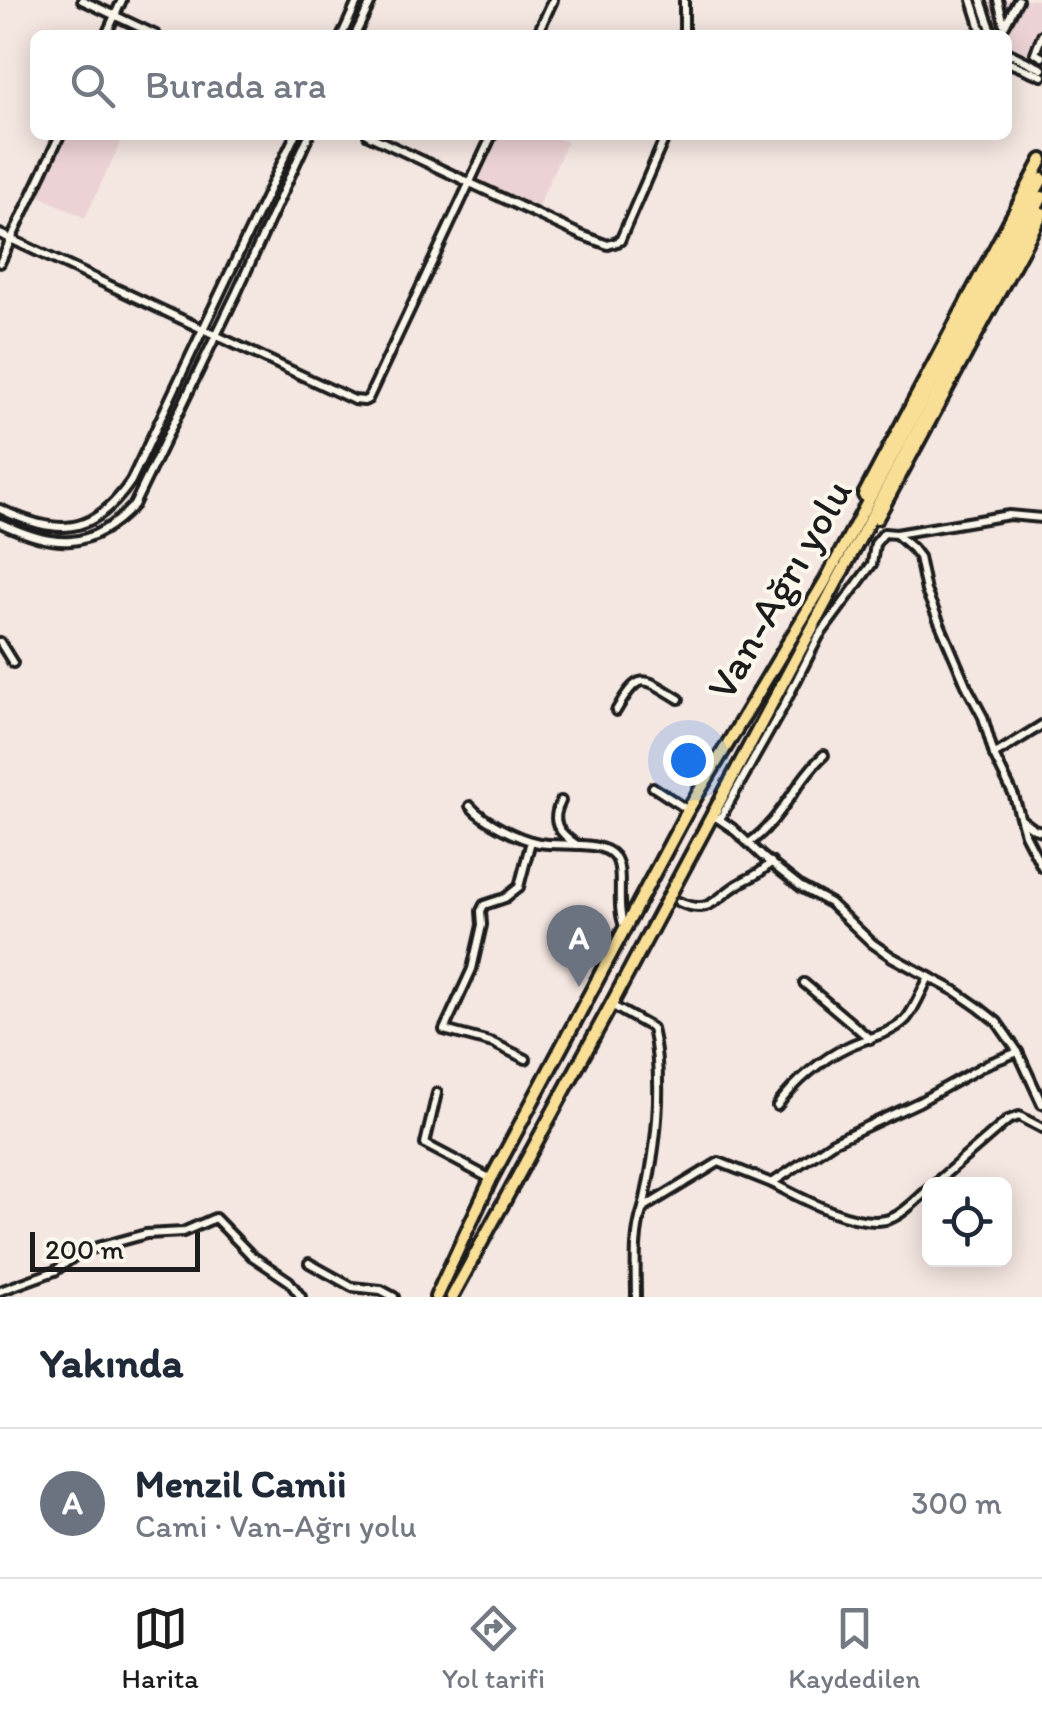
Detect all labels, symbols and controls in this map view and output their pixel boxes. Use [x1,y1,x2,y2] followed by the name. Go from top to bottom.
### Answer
[30,30,1012,140] search box
[65,58,120,113] icon: search
[145,62,327,108] text: Burada ara
[695,470,863,708] street label: Van-Ağrı yolu
[663,735,714,786] your location
[546,904,612,987] pin: A
[922,1177,1012,1267] map controls
[922,1177,1012,1267] button: locate
[30,1227,200,1272] scale bar
[45,1232,124,1266] text: 200 m
[40,1337,183,1388] text: Yakında
[135,1461,346,1507] text: Menzil Camii
[62,1484,83,1522] text: A
[911,1484,1002,1522] text: 300 m
[135,1507,417,1545] text: Cami · Van-Ağrı yolu
[122,1601,199,1695] tab: Harita
[442,1601,545,1695] tab: Yol tarifi
[788,1601,920,1695] tab: Kaydedilen

